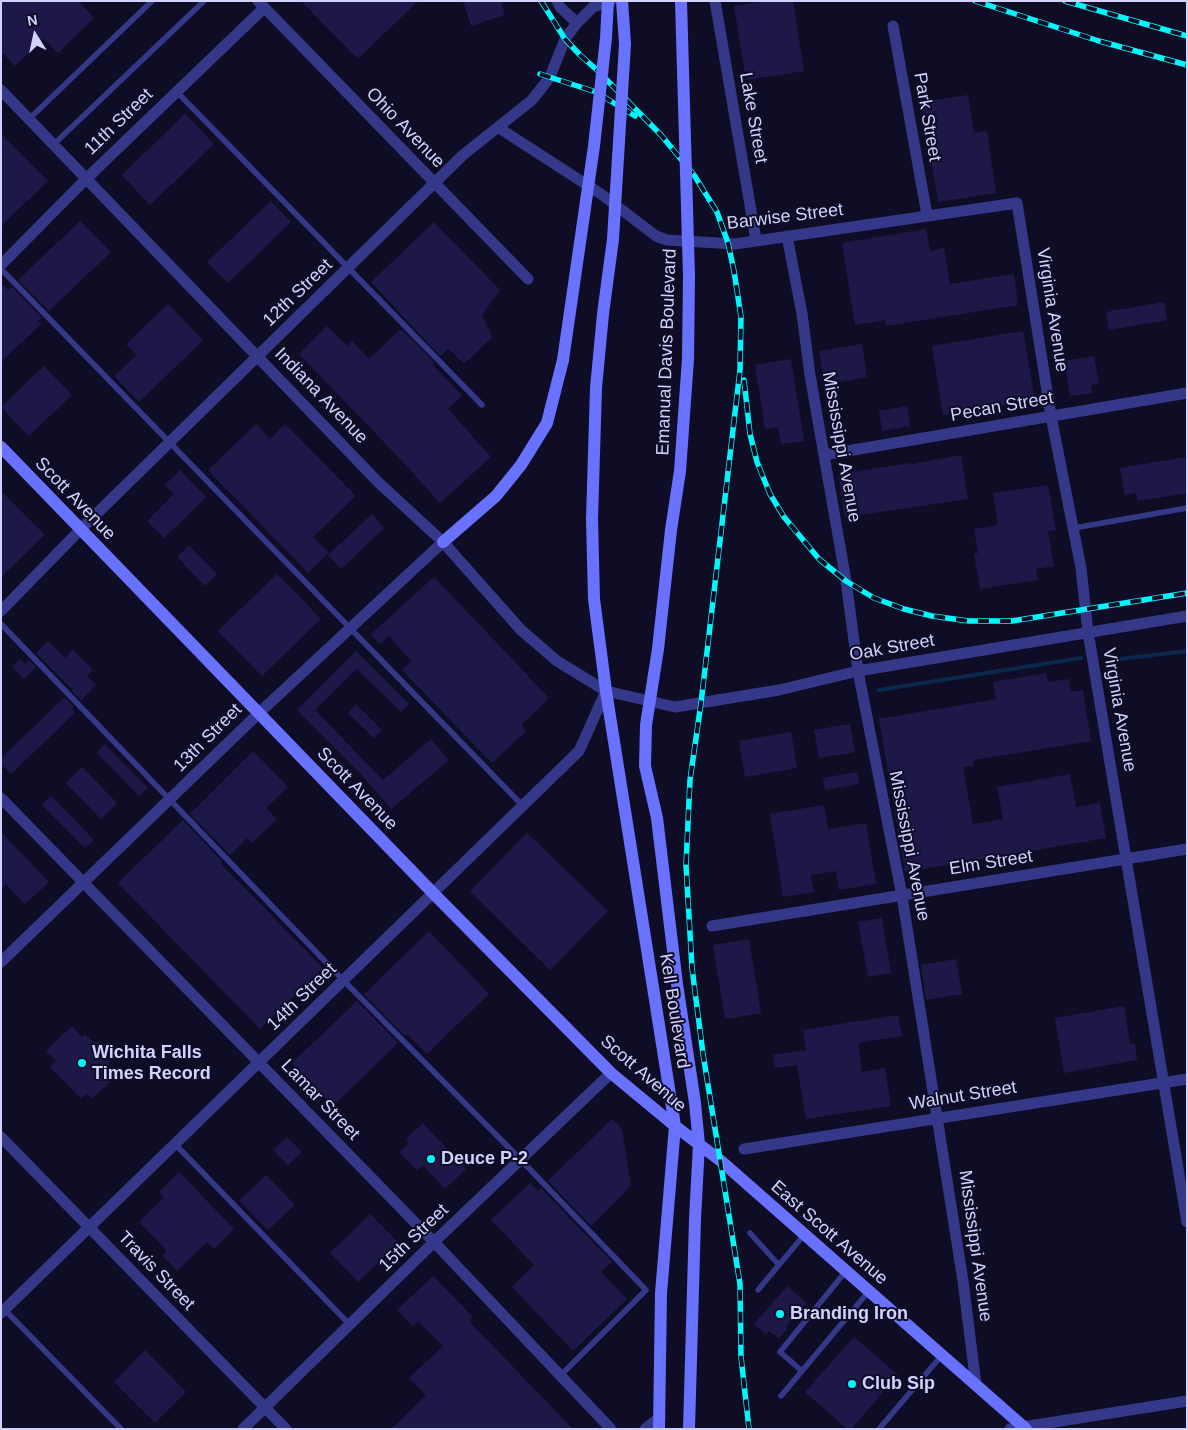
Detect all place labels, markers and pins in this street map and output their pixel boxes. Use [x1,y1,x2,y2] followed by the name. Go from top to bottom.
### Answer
[92,1042,211,1084] place label: Wichita Falls Times Record
[76,1057,88,1069] marker: Wichita Falls Times Record
[441,1148,528,1170] place label: Deuce P-2
[425,1153,437,1165] marker: Deuce P-2
[790,1303,908,1325] place label: Branding Iron
[774,1308,786,1320] marker: Branding Iron
[862,1373,935,1395] place label: Club Sip
[846,1378,858,1390] marker: Club Sip

